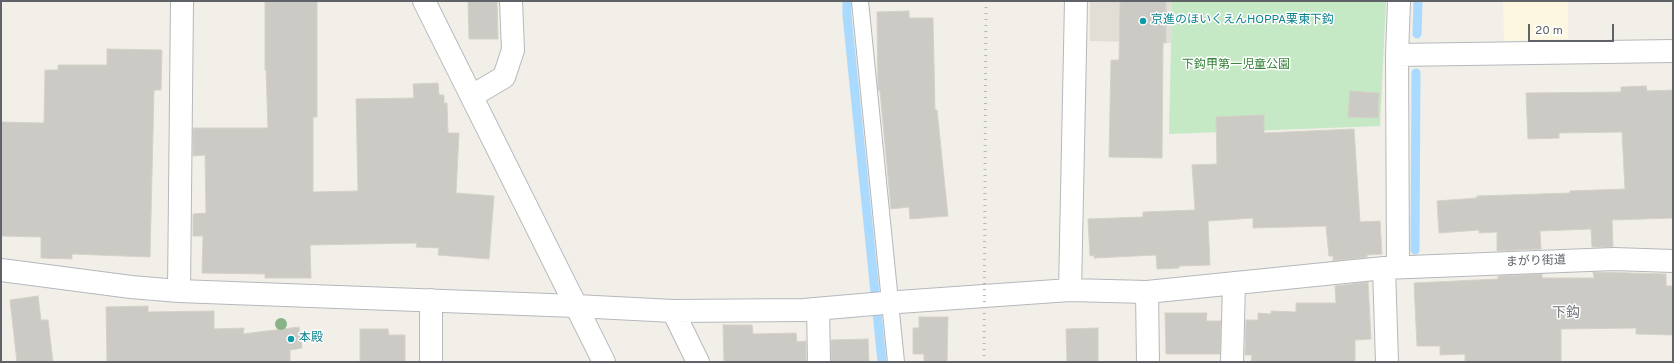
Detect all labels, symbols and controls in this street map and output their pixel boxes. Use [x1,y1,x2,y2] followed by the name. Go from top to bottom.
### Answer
[1151,14,1334,28] place label: 京進のほいくえんHOPPA栗東下鈎
[1138,16,1148,26] marker: 京進のほいくえんHOPPA栗東下鈎
[1530,16,1616,42] scale bar
[1535,23,1563,39] text: 20 m
[1182,59,1290,73] park label: 下鈎甲第一児童公園
[1506,254,1566,270] street label: まがり街道
[1552,306,1580,322] district label: 下鈎
[299,332,323,346] place label: 本殿
[286,334,296,344] marker: 本殿

